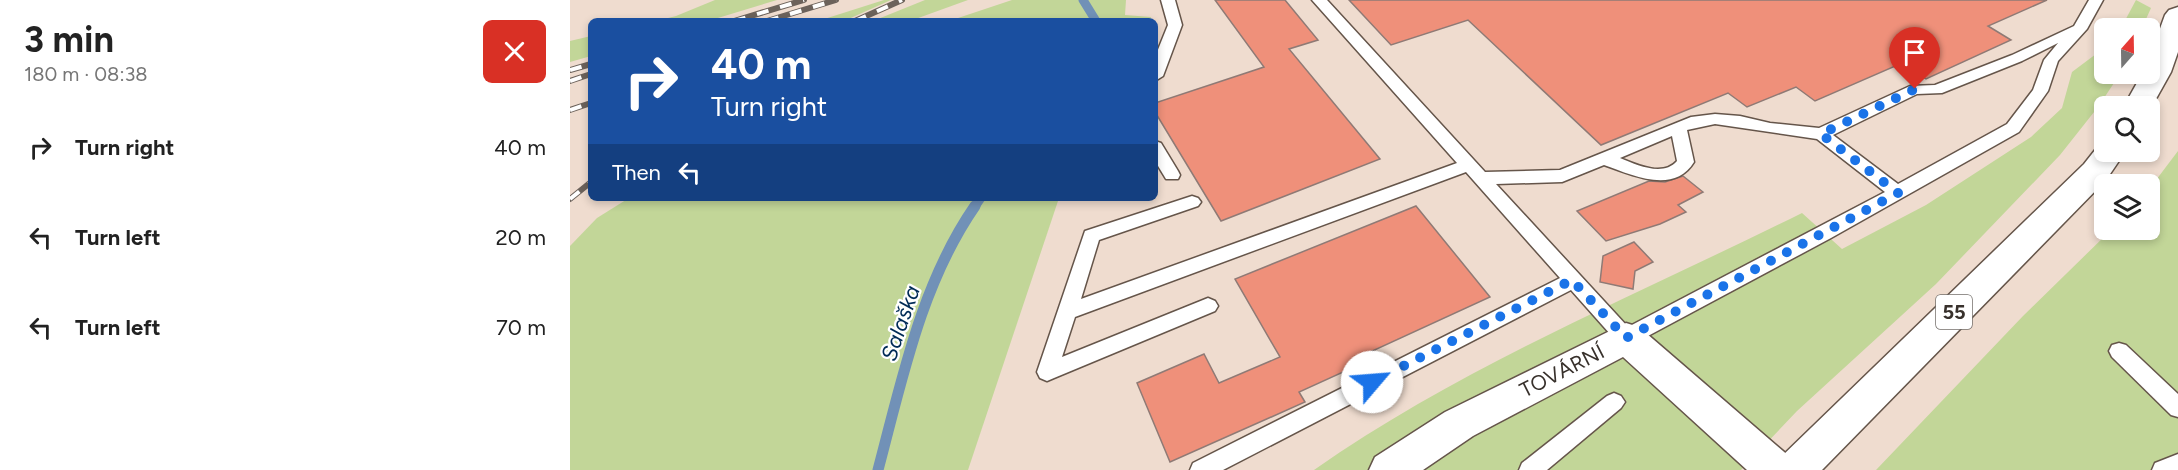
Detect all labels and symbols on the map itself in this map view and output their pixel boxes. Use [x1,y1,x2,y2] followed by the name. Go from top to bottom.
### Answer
[2094,18,2160,84] north arrow
[1889,27,1940,89] pin
[875,282,926,364] water label: Salaška
[1936,295,1972,329] road number: 55
[1515,338,1609,402] street label: TOVÁRNÍ
[1340,350,1404,414] position arrow

